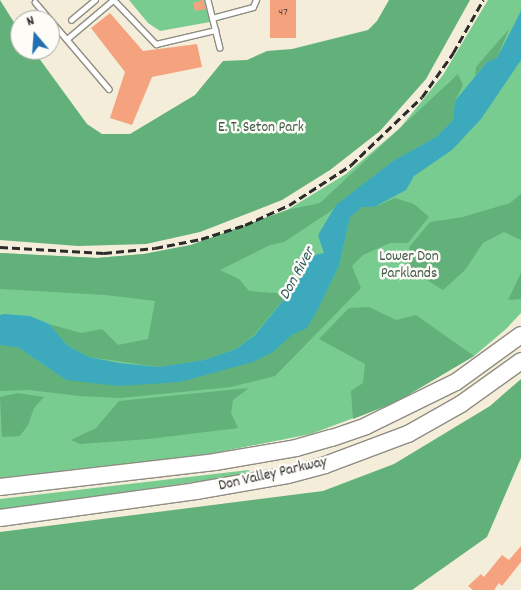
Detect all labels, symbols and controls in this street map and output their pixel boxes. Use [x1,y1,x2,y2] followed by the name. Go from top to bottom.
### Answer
[278,6,288,20] house number: 47
[10,10,60,60] north arrow
[24,11,37,32] text: N
[218,120,304,138] park label: E. T. Seton Park
[276,245,320,303] water label: Don River
[379,248,439,283] park label: Lower Don Parklands
[217,454,329,496] street label: Don Valley Parkway

